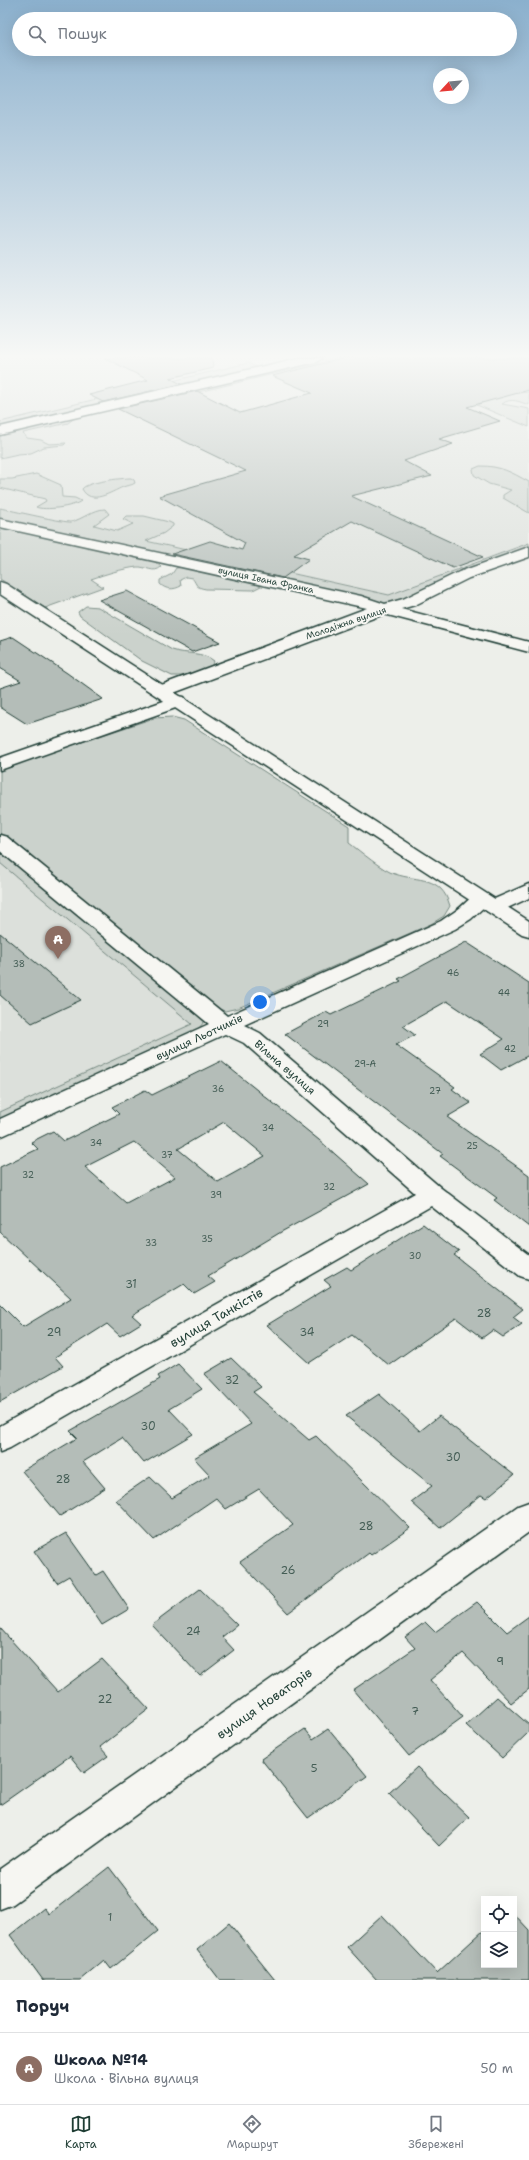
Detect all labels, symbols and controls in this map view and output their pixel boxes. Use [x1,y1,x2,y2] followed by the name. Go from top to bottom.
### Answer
[12,12,517,56] search box
[26,23,48,45] icon: search
[58,24,107,44] text: Пошук
[433,68,469,104] north arrow
[217,564,315,596] street label: вулиця Івана Франка
[304,604,388,642] street label: Молодіжна вулиця
[45,926,71,959] pin: A
[13,958,25,970] house number: 38
[447,967,459,979] house number: 46
[498,987,510,999] house number: 44
[250,992,270,1012] your location
[153,1011,245,1064] street label: вулиця Льотчиків
[317,1018,329,1030] house number: 29
[251,1037,318,1098] street label: Вільна вулиця
[504,1043,516,1055] house number: 42
[354,1058,377,1070] house number: 29-А
[212,1083,224,1095] house number: 36
[429,1085,441,1097] house number: 27
[262,1122,274,1134] house number: 34
[90,1137,102,1149] house number: 34
[466,1140,478,1152] house number: 25
[161,1149,173,1161] house number: 37
[22,1169,34,1181] house number: 32
[323,1181,335,1193] house number: 32
[210,1189,222,1201] house number: 39
[201,1233,213,1245] house number: 35
[145,1237,157,1249] house number: 33
[409,1250,421,1262] house number: 30
[125,1277,137,1292] house number: 31
[166,1284,266,1351] street label: вулиця Танкістів
[476,1306,492,1321] house number: 28
[47,1325,61,1340] house number: 29
[300,1325,315,1340] house number: 34
[225,1373,239,1388] house number: 32
[140,1419,156,1434] house number: 30
[445,1450,461,1465] house number: 30
[55,1472,71,1487] house number: 28
[358,1519,374,1534] house number: 28
[281,1563,295,1578] house number: 26
[186,1624,201,1639] house number: 24
[496,1654,504,1669] house number: 9
[213,1664,316,1743] street label: вулиця Новаторів
[98,1692,112,1707] house number: 22
[411,1704,419,1719] house number: 7
[311,1761,318,1776] house number: 5
[481,1896,517,1968] map controls
[481,1896,517,1932] button: locate
[108,1910,112,1925] house number: 1
[481,1932,517,1968] button: layers
[16,1995,69,2017] text: Поруч
[54,2050,148,2070] text: Школа №14
[24,2060,34,2077] text: A
[480,2060,513,2077] text: 50 m
[54,2070,199,2087] text: Школа · Вільна вулиця
[65,2113,97,2152] tab: Карта
[227,2113,278,2152] tab: Маршрут
[408,2113,464,2152] tab: Збережені

